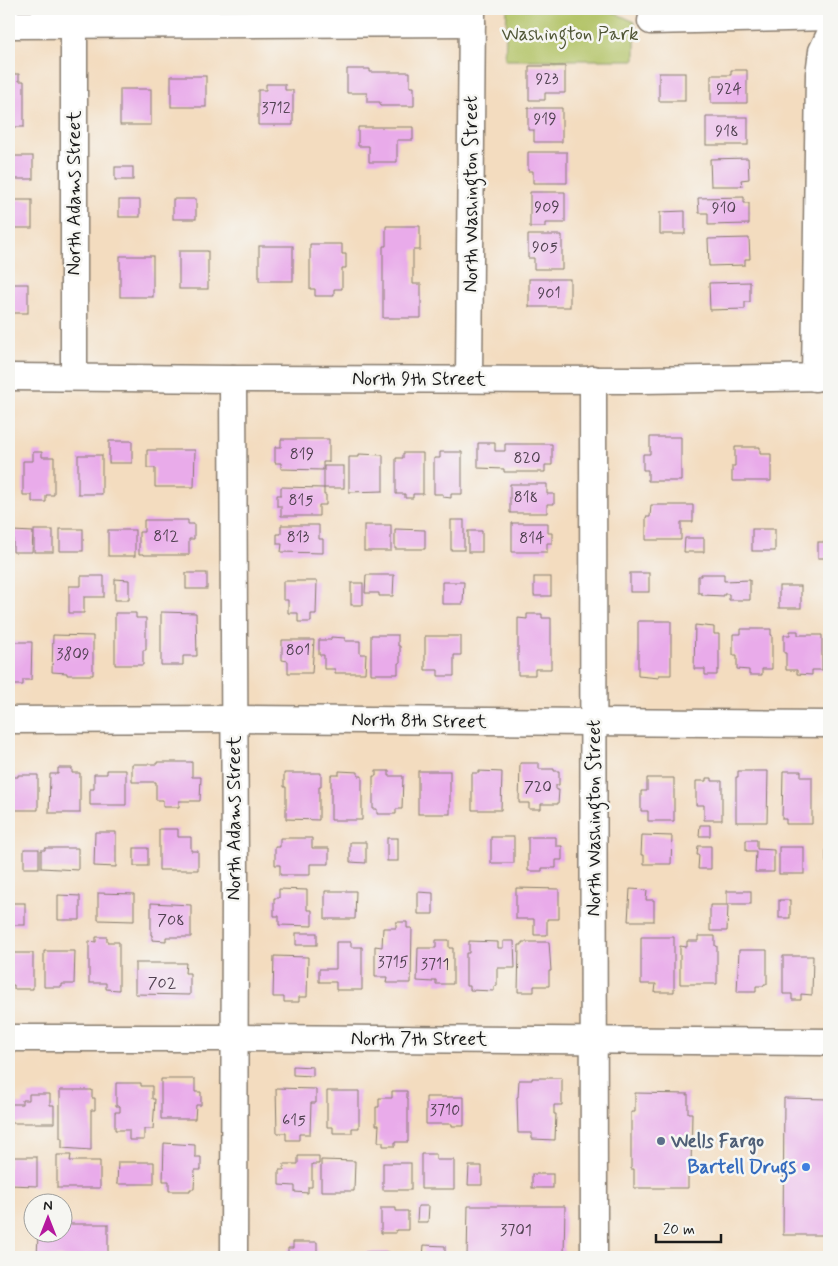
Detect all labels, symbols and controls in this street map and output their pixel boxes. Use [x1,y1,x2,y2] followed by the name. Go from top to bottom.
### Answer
[501,22,639,50] park label: Washington Park
[536,69,559,90] house number: 923
[716,79,742,100] house number: 924
[459,96,487,292] street label: North Washington Street
[261,98,291,119] house number: 3712
[533,109,557,130] house number: 919
[62,111,87,275] street label: North Adams Street
[715,121,739,142] house number: 918
[534,197,560,218] house number: 909
[712,198,736,219] house number: 910
[532,237,558,258] house number: 905
[537,283,561,304] house number: 901
[352,367,486,392] street label: North 9th Street
[290,444,314,465] house number: 819
[513,448,541,469] house number: 820
[514,487,538,508] house number: 818
[289,490,313,511] house number: 815
[153,526,179,547] house number: 812
[287,527,310,548] house number: 813
[519,528,545,549] house number: 814
[286,640,310,661] house number: 801
[56,644,90,665] house number: 3809
[351,707,487,735] street label: North 8th Street
[582,720,610,916] street label: North Washington Street
[222,736,247,900] street label: North Adams Street
[524,777,552,798] house number: 720
[157,910,185,931] house number: 708
[377,952,409,973] house number: 3715
[421,954,449,975] house number: 3711
[148,973,177,994] house number: 702
[351,1027,487,1052] street label: North 7th Street
[430,1100,460,1121] house number: 3710
[282,1110,306,1131] house number: 615
[670,1129,764,1155] place label: Wells Fargo
[655,1135,667,1147] marker: Wells Fargo
[688,1155,797,1183] place label: Bartell Drugs
[800,1161,812,1173] marker: Bartell Drugs
[22,1194,72,1244] north arrow
[43,1197,53,1215] text: N
[656,1211,720,1243] scale bar
[500,1220,532,1241] house number: 3701
[663,1220,695,1240] text: 20 m

